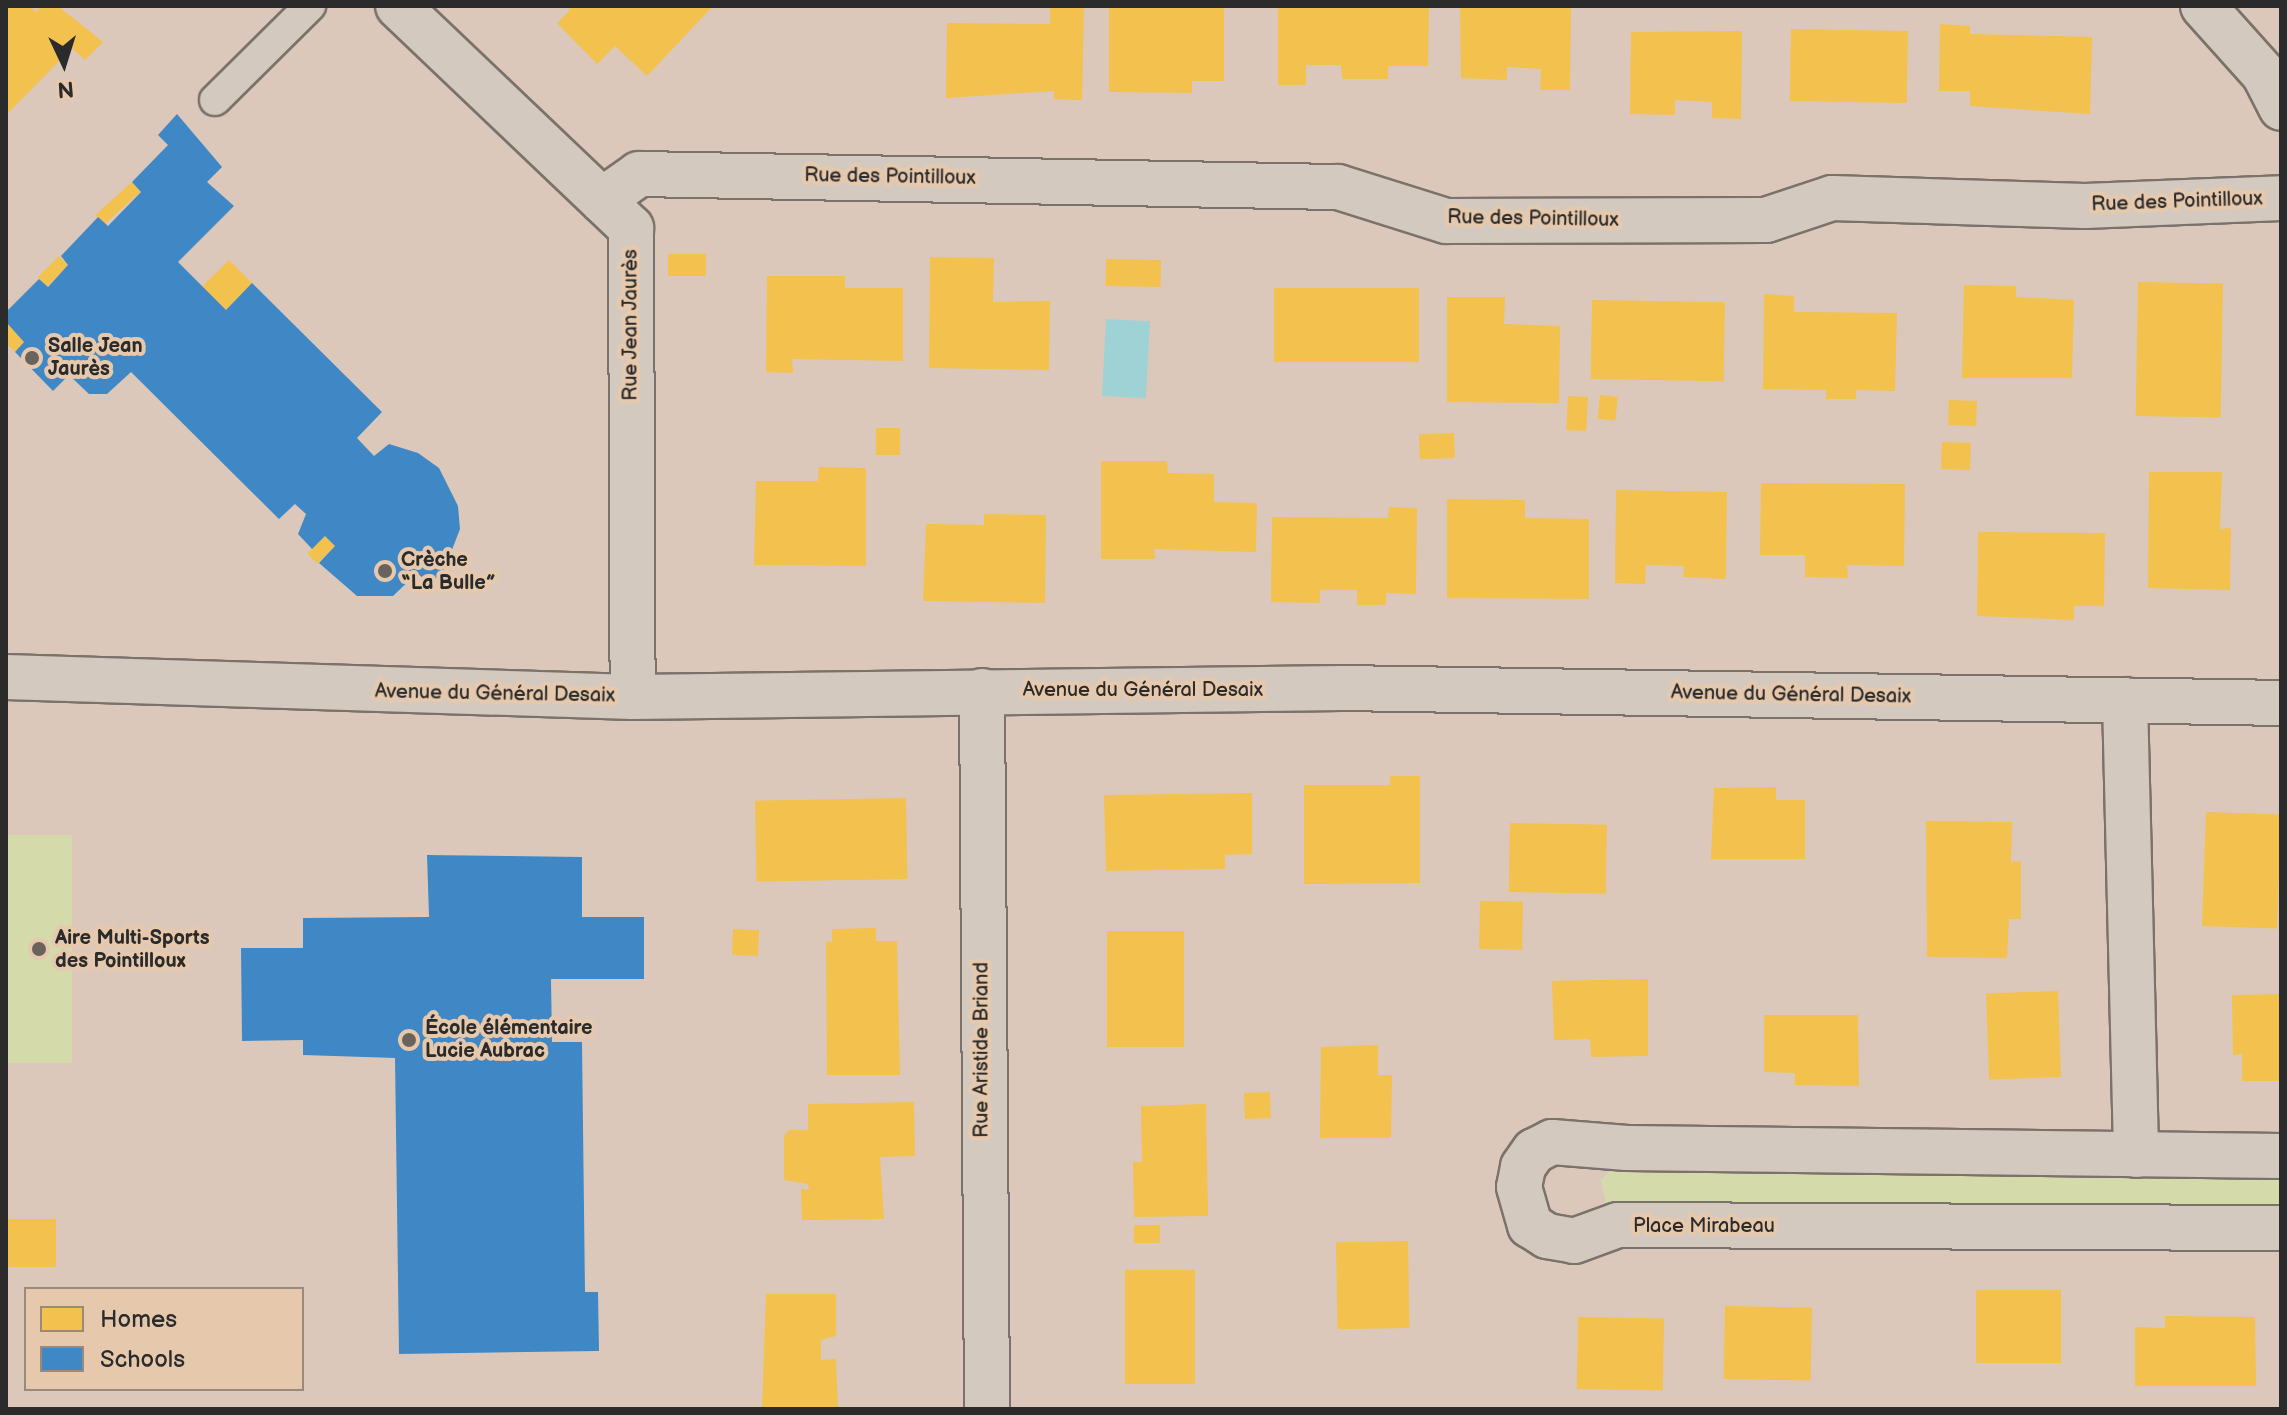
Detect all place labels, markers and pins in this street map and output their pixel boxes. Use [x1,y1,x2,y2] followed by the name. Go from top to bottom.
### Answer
[48,334,143,381] place label: Salle Jean Jaurès
[23,349,41,367] marker: Salle Jean Jaurès
[401,548,495,595] place label: Crèche “La Bulle”
[376,562,394,580] marker: Crèche “La Bulle”
[55,926,210,973] place label: Aire Multi-Sports des Pointilloux
[30,940,48,958] marker: Aire Multi-Sports des Pointilloux
[425,1016,593,1063] place label: École élémentaire Lucie Aubrac
[400,1031,418,1049] marker: École élémentaire Lucie Aubrac

